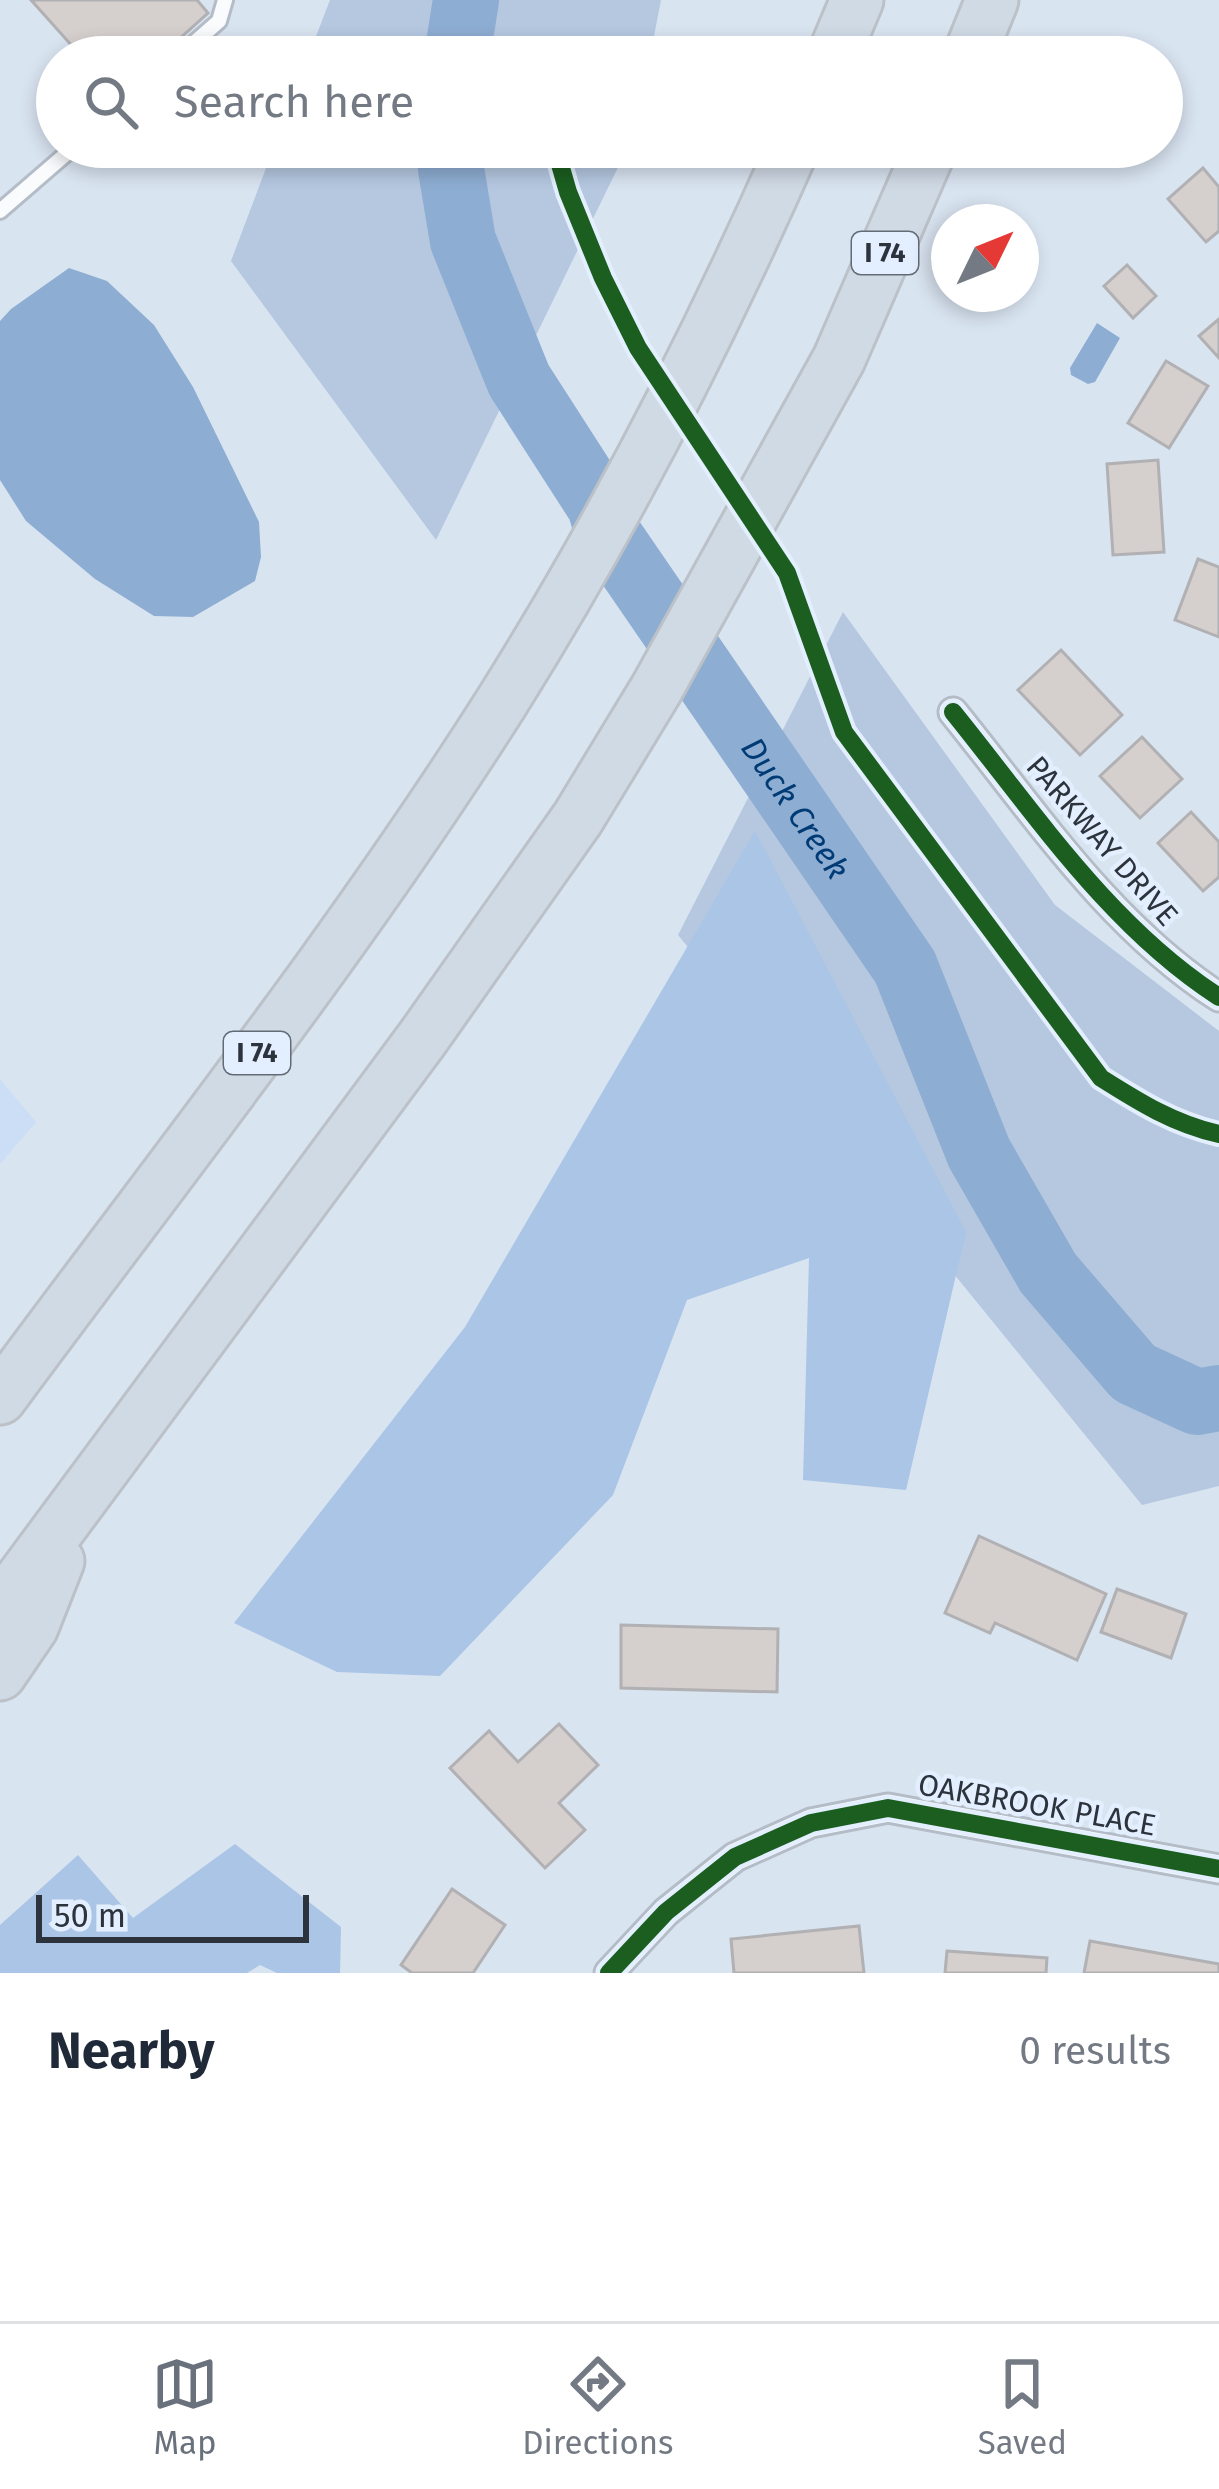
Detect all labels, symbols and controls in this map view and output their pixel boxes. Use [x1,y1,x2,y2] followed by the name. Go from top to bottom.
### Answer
[36,36,1183,168] search box
[78,69,144,135] icon: search
[174,75,414,129] text: Search here
[931,204,1039,312] north arrow
[852,232,918,274] road number: I 74
[732,730,858,887] water label: Duck Creek
[1019,749,1185,933] street label: PARKWAY DRIVE
[224,1032,290,1074] road number: I 74
[915,1766,1159,1844] street label: OAKBROOK PLACE
[36,1889,309,1942] scale bar
[54,1896,126,1936] text: 50 m
[48,2020,214,2082] text: Nearby
[1019,2028,1171,2074] text: 0 results
[152,2351,218,2463] tab: Map
[522,2351,674,2463] tab: Directions
[978,2351,1067,2463] tab: Saved

